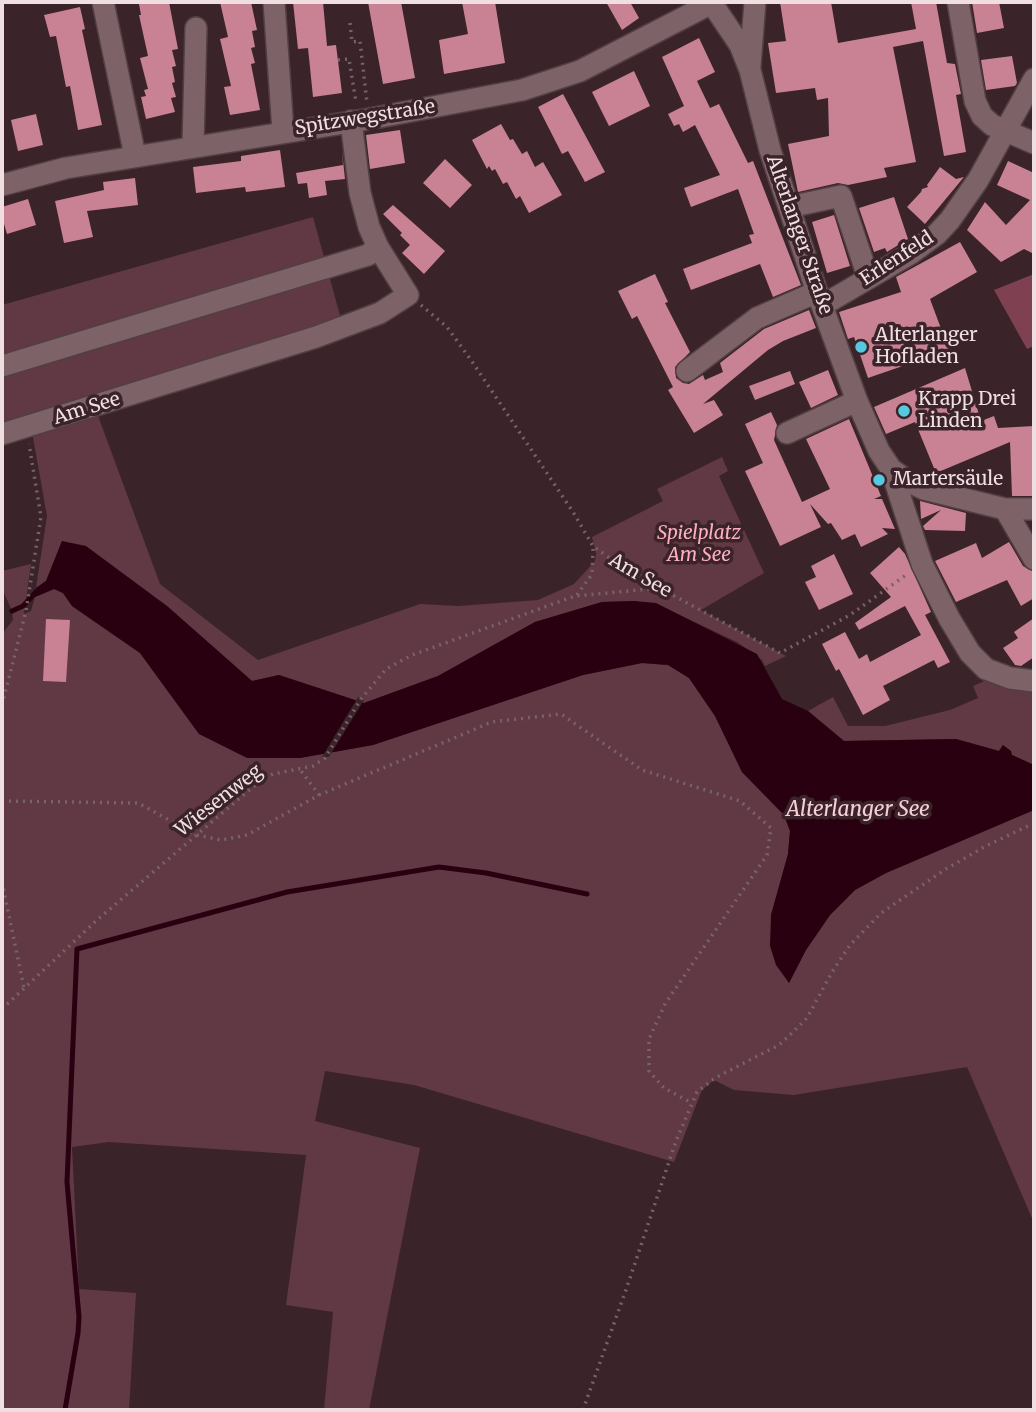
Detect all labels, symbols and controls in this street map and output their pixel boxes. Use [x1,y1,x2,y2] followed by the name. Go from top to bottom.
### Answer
[293,96,437,140] street label: Spitzwegstraße
[761,152,837,318] street label: Alterlanger Straße
[856,227,938,291] street label: Erlenfeld
[875,325,978,369] place label: Alterlanger Hofladen
[853,339,869,355] marker: Alterlanger Hofladen
[51,388,123,430] street label: Am See
[918,389,1016,433] place label: Krapp Drei Linden
[896,403,912,419] marker: Krapp Drei Linden
[893,469,1003,491] place label: Martersäule
[871,472,887,488] marker: Martersäule
[657,523,741,567] park label: Spielplatz Am See
[605,549,675,603] street label: Am See
[171,760,267,842] street label: Wiesenweg
[786,797,930,823] water label: Alterlanger See

